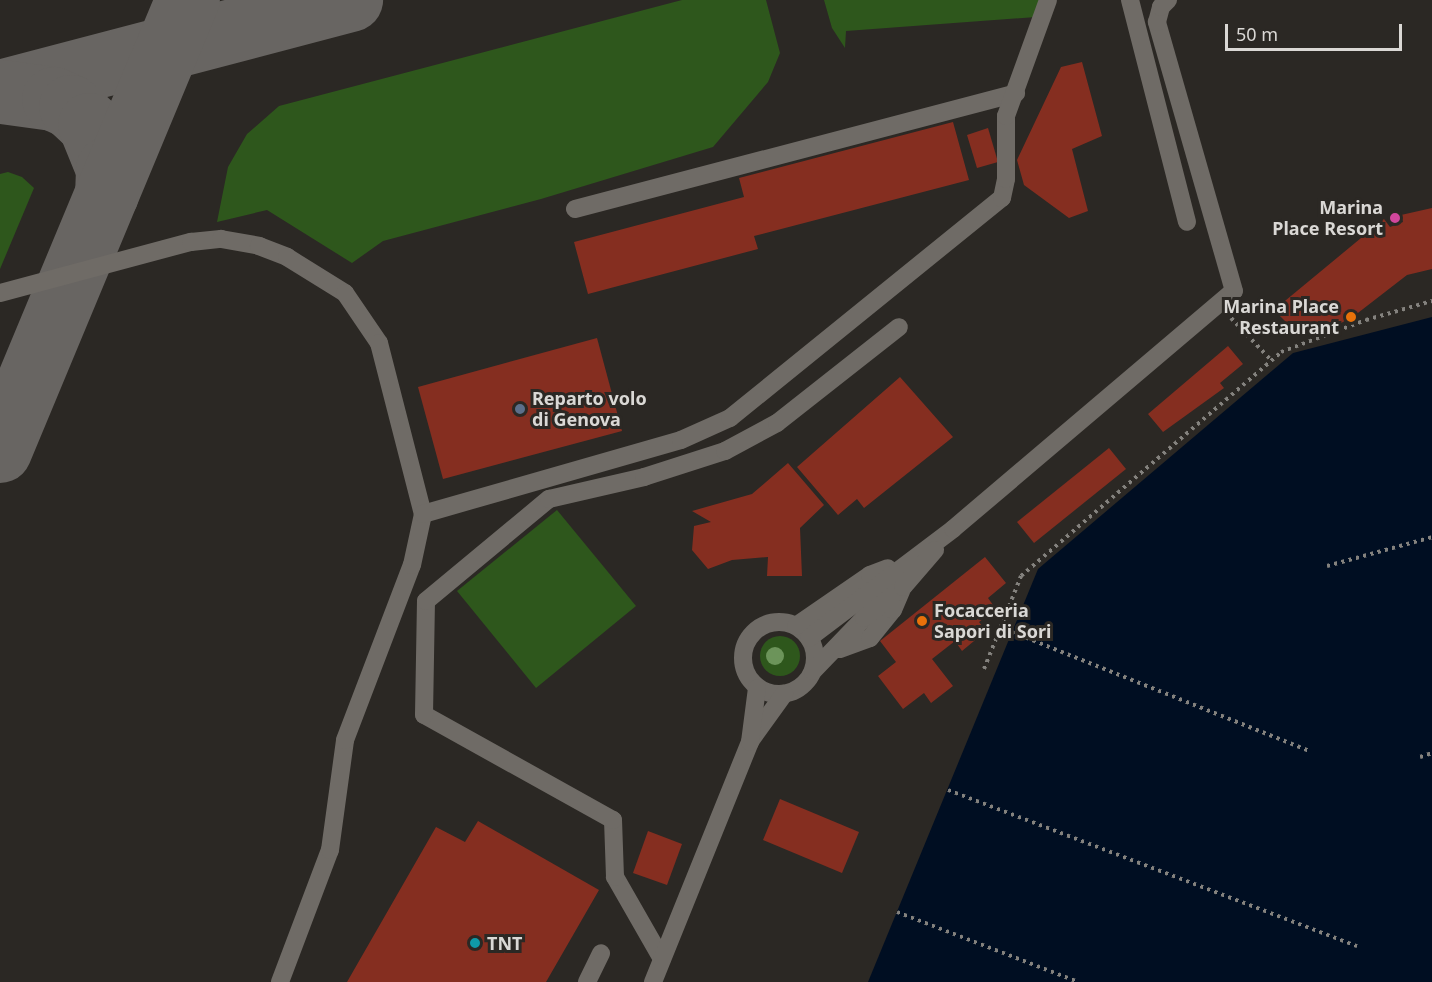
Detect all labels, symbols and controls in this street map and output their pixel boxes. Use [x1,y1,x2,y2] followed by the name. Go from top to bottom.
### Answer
[1228,12,1405,50] scale bar
[1236,22,1278,46] text: 50 m
[1272,197,1383,240] place label: Marina Place Resort
[1388,211,1402,225] marker: Marina Place Resort
[1223,296,1339,338] place label: Marina Place Restaurant
[1344,310,1358,324] marker: Marina Place Restaurant
[532,388,647,430] place label: Reparto volo di Genova
[513,402,527,416] marker: Reparto volo di Genova
[934,600,1051,642] place label: Focacceria Sapori di Sori
[915,614,929,628] marker: Focacceria Sapori di Sori
[487,932,522,954] place label: TNT
[468,936,482,950] marker: TNT

